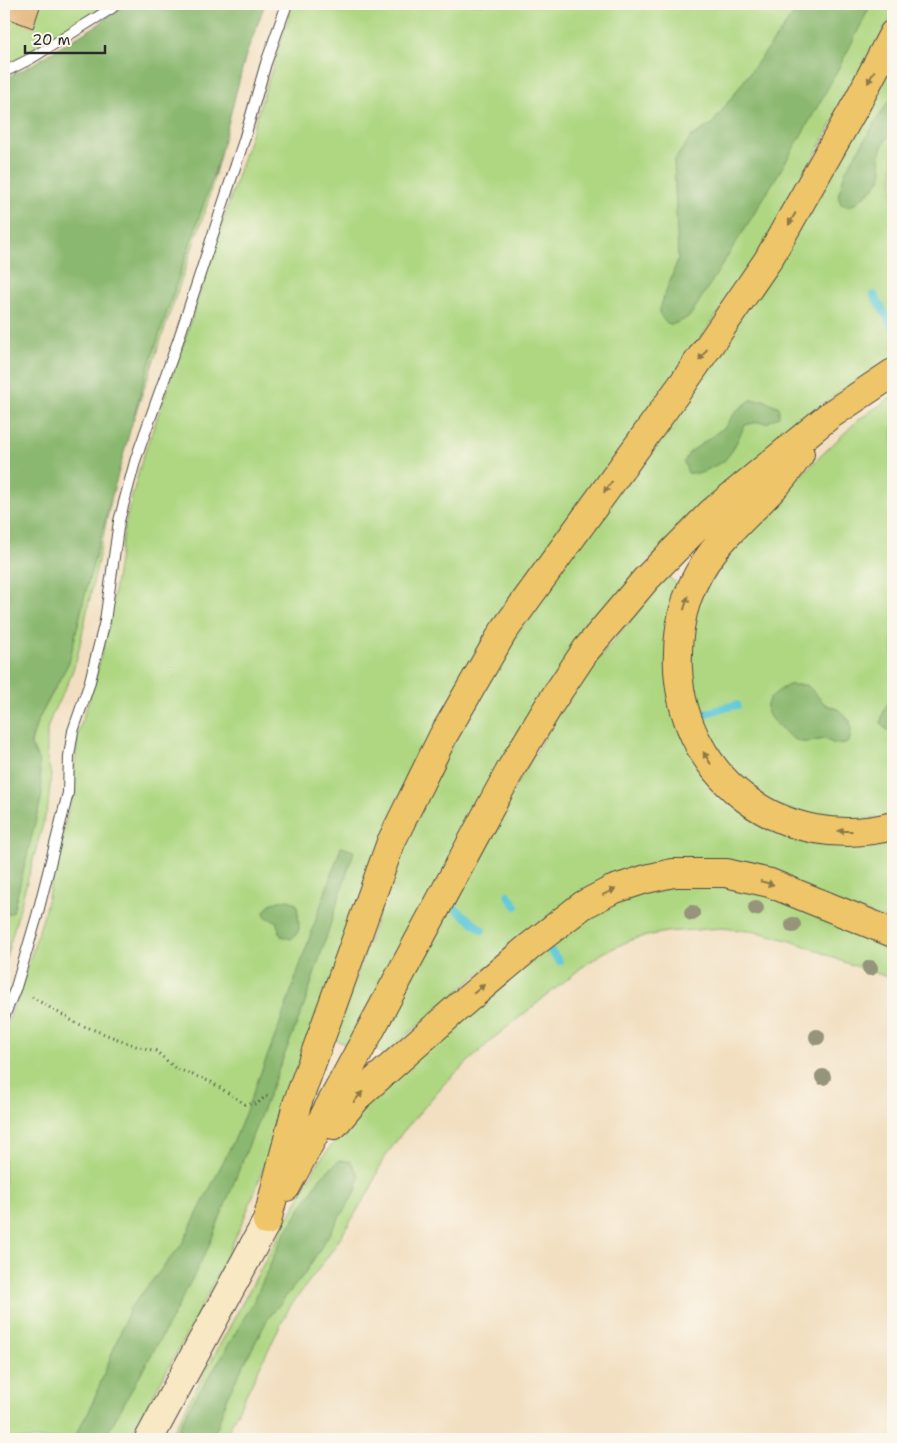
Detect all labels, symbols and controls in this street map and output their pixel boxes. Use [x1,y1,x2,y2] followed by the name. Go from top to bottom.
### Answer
[25,22,105,54] scale bar
[32,30,71,50] text: 20 m
[867,70,875,85] one-way arrow
[787,213,796,226] one-way arrow
[698,348,708,362] one-way arrow
[603,480,613,494] one-way arrow
[683,595,691,610] one-way arrow
[703,752,712,765] one-way arrow
[837,827,853,835] one-way arrow
[760,879,775,887] one-way arrow
[602,888,616,896] one-way arrow
[473,984,486,995] one-way arrow
[352,1090,363,1103] one-way arrow

